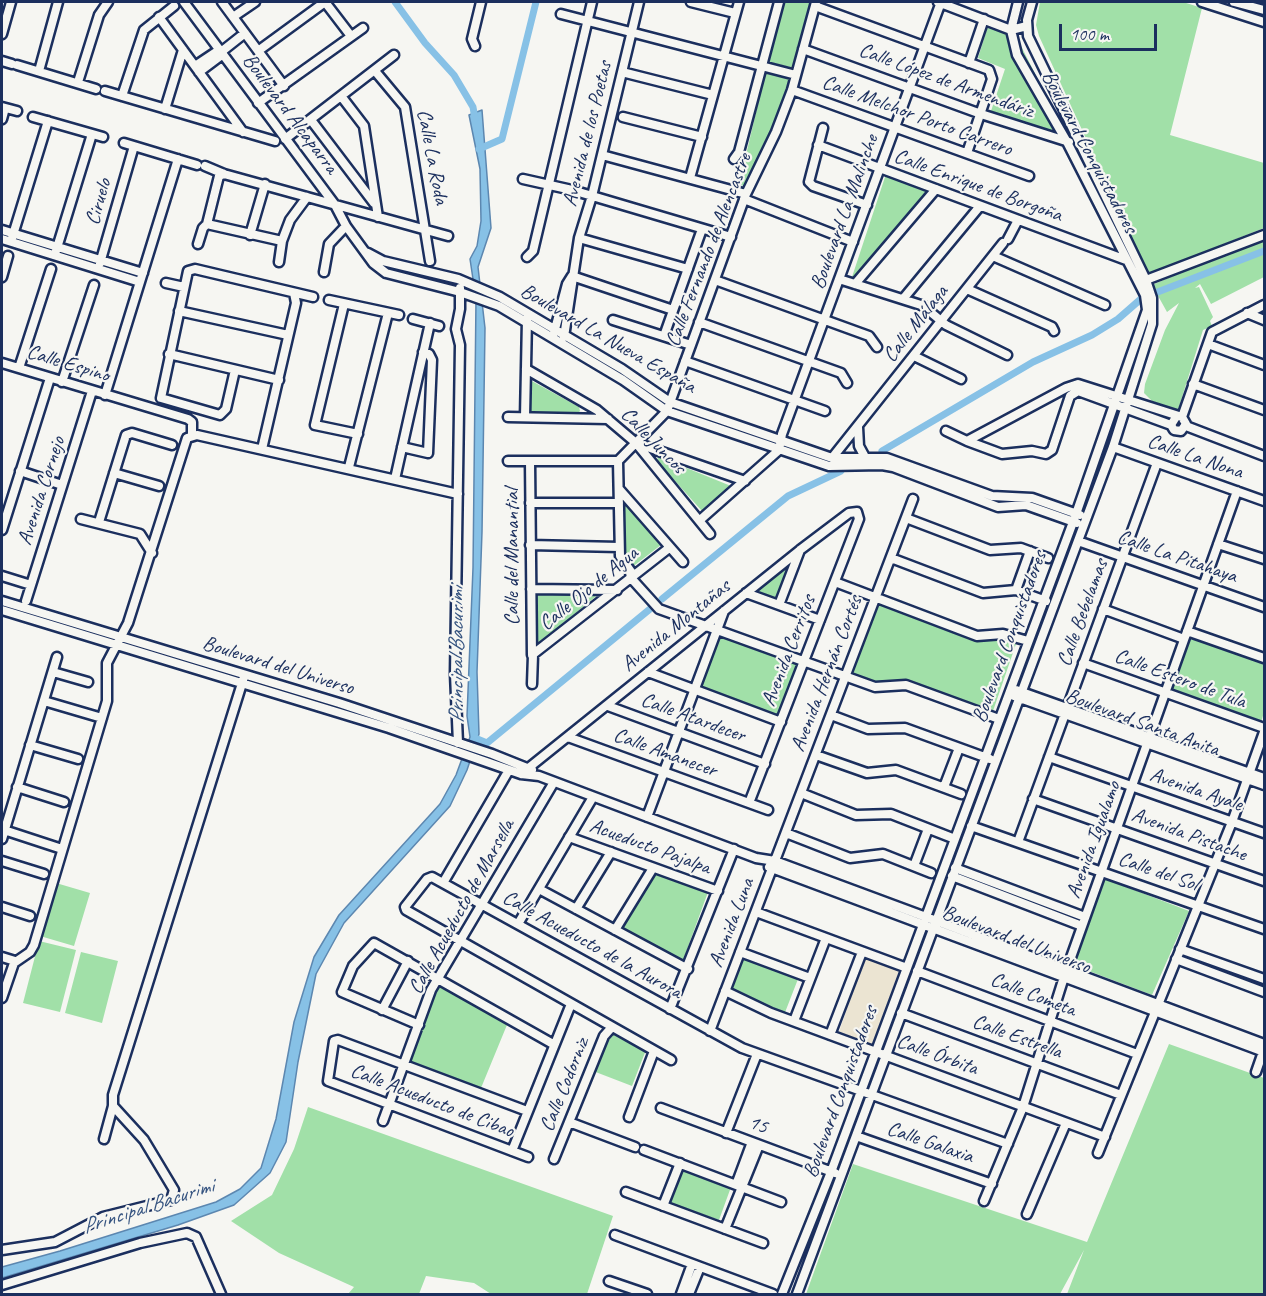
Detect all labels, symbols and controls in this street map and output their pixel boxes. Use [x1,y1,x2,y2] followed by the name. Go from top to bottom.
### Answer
[1062,12,1160,50] scale bar
[1070,23,1109,45] text: 100 m
[855,38,1037,124] street label: Calle López de Armendáriz
[237,49,343,179] street label: Boulevard Alcaparra
[558,59,618,209] street label: Avenida de los Poetas
[1036,66,1142,238] street label: Boulevard Conquistadores
[819,70,1015,162] street label: Calle Melchor Porto Carrero
[410,107,454,207] street label: Calle La Roda
[805,131,885,293] street label: Boulevard La Malinche
[890,144,1066,228] street label: Calle Enrique de Borgoña
[660,150,758,350] street label: Calle Fernando de Alencastre
[80,176,118,228] street label: Ciruelo
[516,278,700,400] street label: Boulevard La Nueva España
[878,280,954,368] street label: Calle Málaga
[24,340,112,388] street label: Calle Espino
[615,402,691,480] street label: Calle Juncos
[1144,429,1246,485] street label: Calle La Nona
[13,434,71,548] street label: Avenida Cornejo
[499,488,525,626] street label: Calle del Manantial
[1114,525,1240,589] street label: Calle La Pitahaya
[534,541,644,637] street label: Calle Ojo de Agua
[967,548,1053,726] street label: Boulevard Conquistadores
[1052,556,1114,670] street label: Calle Bebelamas
[617,574,735,678] street label: Avenida Montañas
[444,587,470,723] water label: Principal Bacurimi
[756,592,822,710] street label: Avenida Cerritos
[786,593,868,755] street label: Avenida Hernán Cortés
[199,631,357,701] street label: Boulevard del Universo
[1111,644,1249,714] street label: Calle Estero de Tula
[1062,684,1222,762] street label: Boulevard Santa Anita
[637,687,749,749] street label: Calle Atardecer
[610,723,720,783] street label: Calle Amanecer
[1146,762,1246,818] street label: Avenida Ayale
[1061,778,1127,902] street label: Avenida Igualamo
[1128,803,1250,867] street label: Avenida Pistache
[586,813,714,881] street label: Acueducto Pajalpa
[404,815,520,999] street label: Calle Acueducto de Marsella
[1115,847,1201,897] street label: Calle del Sol
[704,875,760,971] street label: Avenida Luna
[498,885,686,1005] street label: Calle Acueducto de la Aurora
[938,900,1094,980] street label: Boulevard del Universo
[987,967,1079,1023] street label: Calle Cometa
[798,1003,884,1181] street label: Boulevard Conquistadores
[969,1009,1065,1065] street label: Calle Estrella
[893,1029,981,1081] street label: Calle Órbita
[535,1035,595,1135] street label: Calle Codorniz
[347,1058,517,1144] street label: Calle Acueducto de Cibao
[745,1110,771,1140] street label: 15
[883,1116,977,1170] street label: Calle Galaxia
[79,1173,217,1241] water label: Principal Bacurimi

